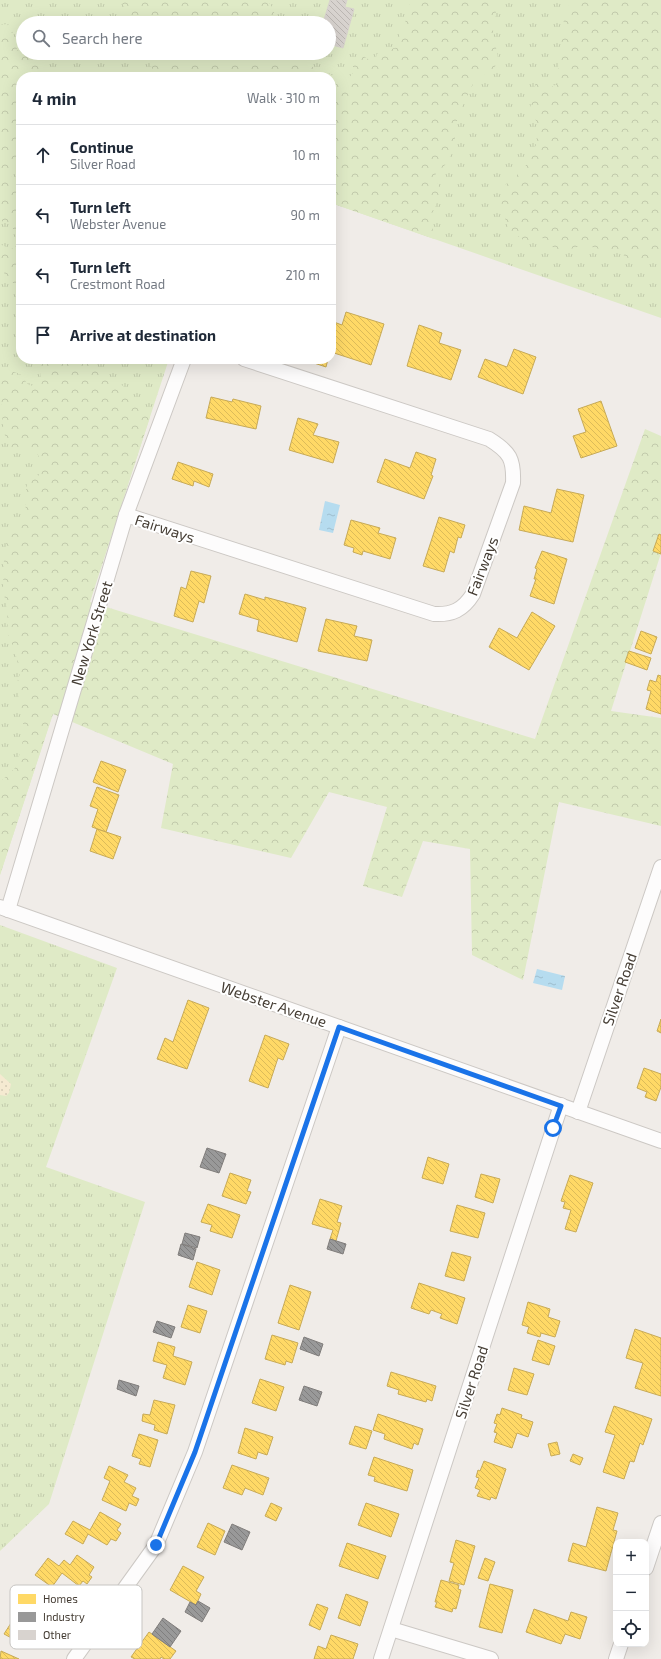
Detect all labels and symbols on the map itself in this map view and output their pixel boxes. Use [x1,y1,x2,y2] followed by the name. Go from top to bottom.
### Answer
[133,510,197,546] street label: Fairways
[463,534,501,598] street label: Fairways
[67,578,116,687] street label: New York Street
[598,950,640,1028] street label: Silver Road
[219,977,329,1031] street label: Webster Avenue
[544,1119,562,1137] route start
[451,1343,491,1421] street label: Silver Road
[147,1536,165,1554] route end
[10,1585,142,1649] legend
[43,1592,78,1605] text: Homes
[43,1610,85,1623] text: Industry
[43,1628,72,1641] text: Other

